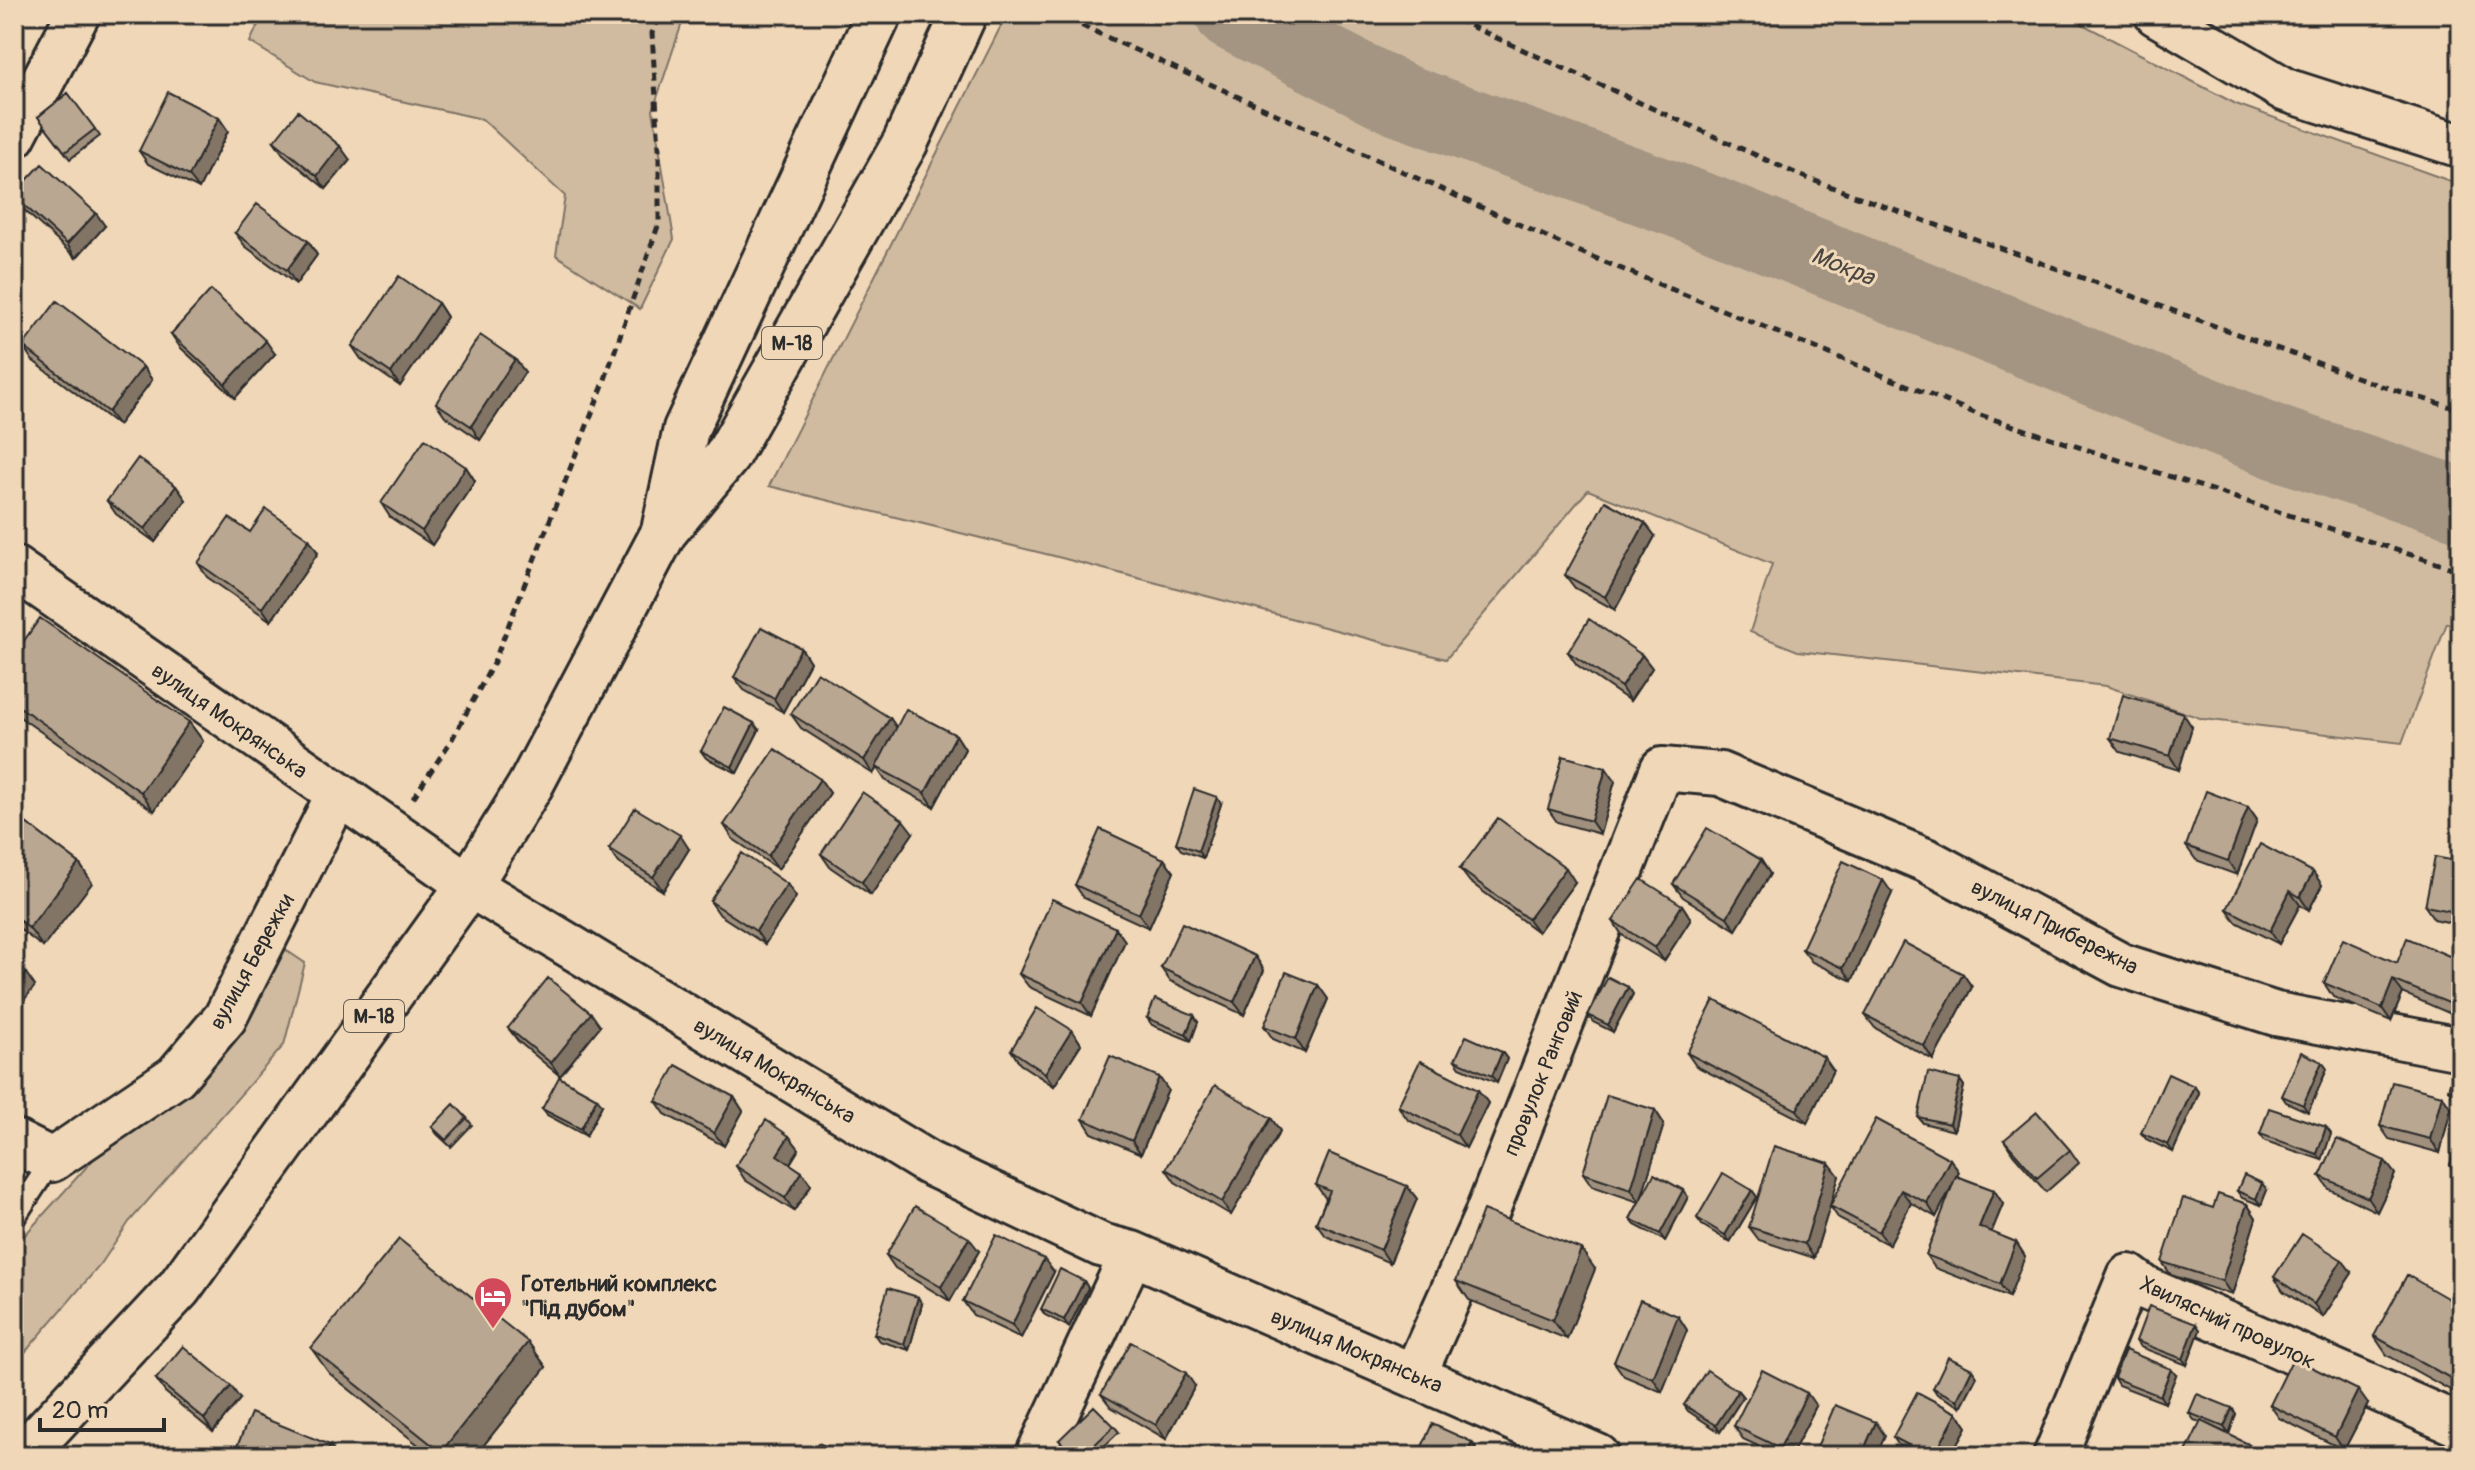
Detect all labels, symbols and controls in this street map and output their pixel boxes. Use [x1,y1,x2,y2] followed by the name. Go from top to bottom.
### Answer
[1807,241,1880,293] water label: Мокра
[762,327,822,359] road number: М-18
[146,657,313,785] street label: вулиця Мокрянська
[1966,873,2143,981] street label: вулиця Прибережна
[203,888,301,1034] street label: вулиця Бережки
[1497,987,1589,1160] street label: провулок Ранговий
[344,1000,404,1032] road number: М-18
[688,1011,861,1130] street label: вулиця Мокрянська
[521,1270,717,1323] place label: Готельний комплекс "Під дубом"
[2136,1270,2320,1376] street label: Хвилясний провулок
[472,1275,514,1330] hotel icon: Готельний комплекс "Під дубом"
[1266,1302,1447,1400] street label: вулиця Мокрянська
[40,1382,164,1432] scale bar
[52,1396,108,1425] text: 20 m

